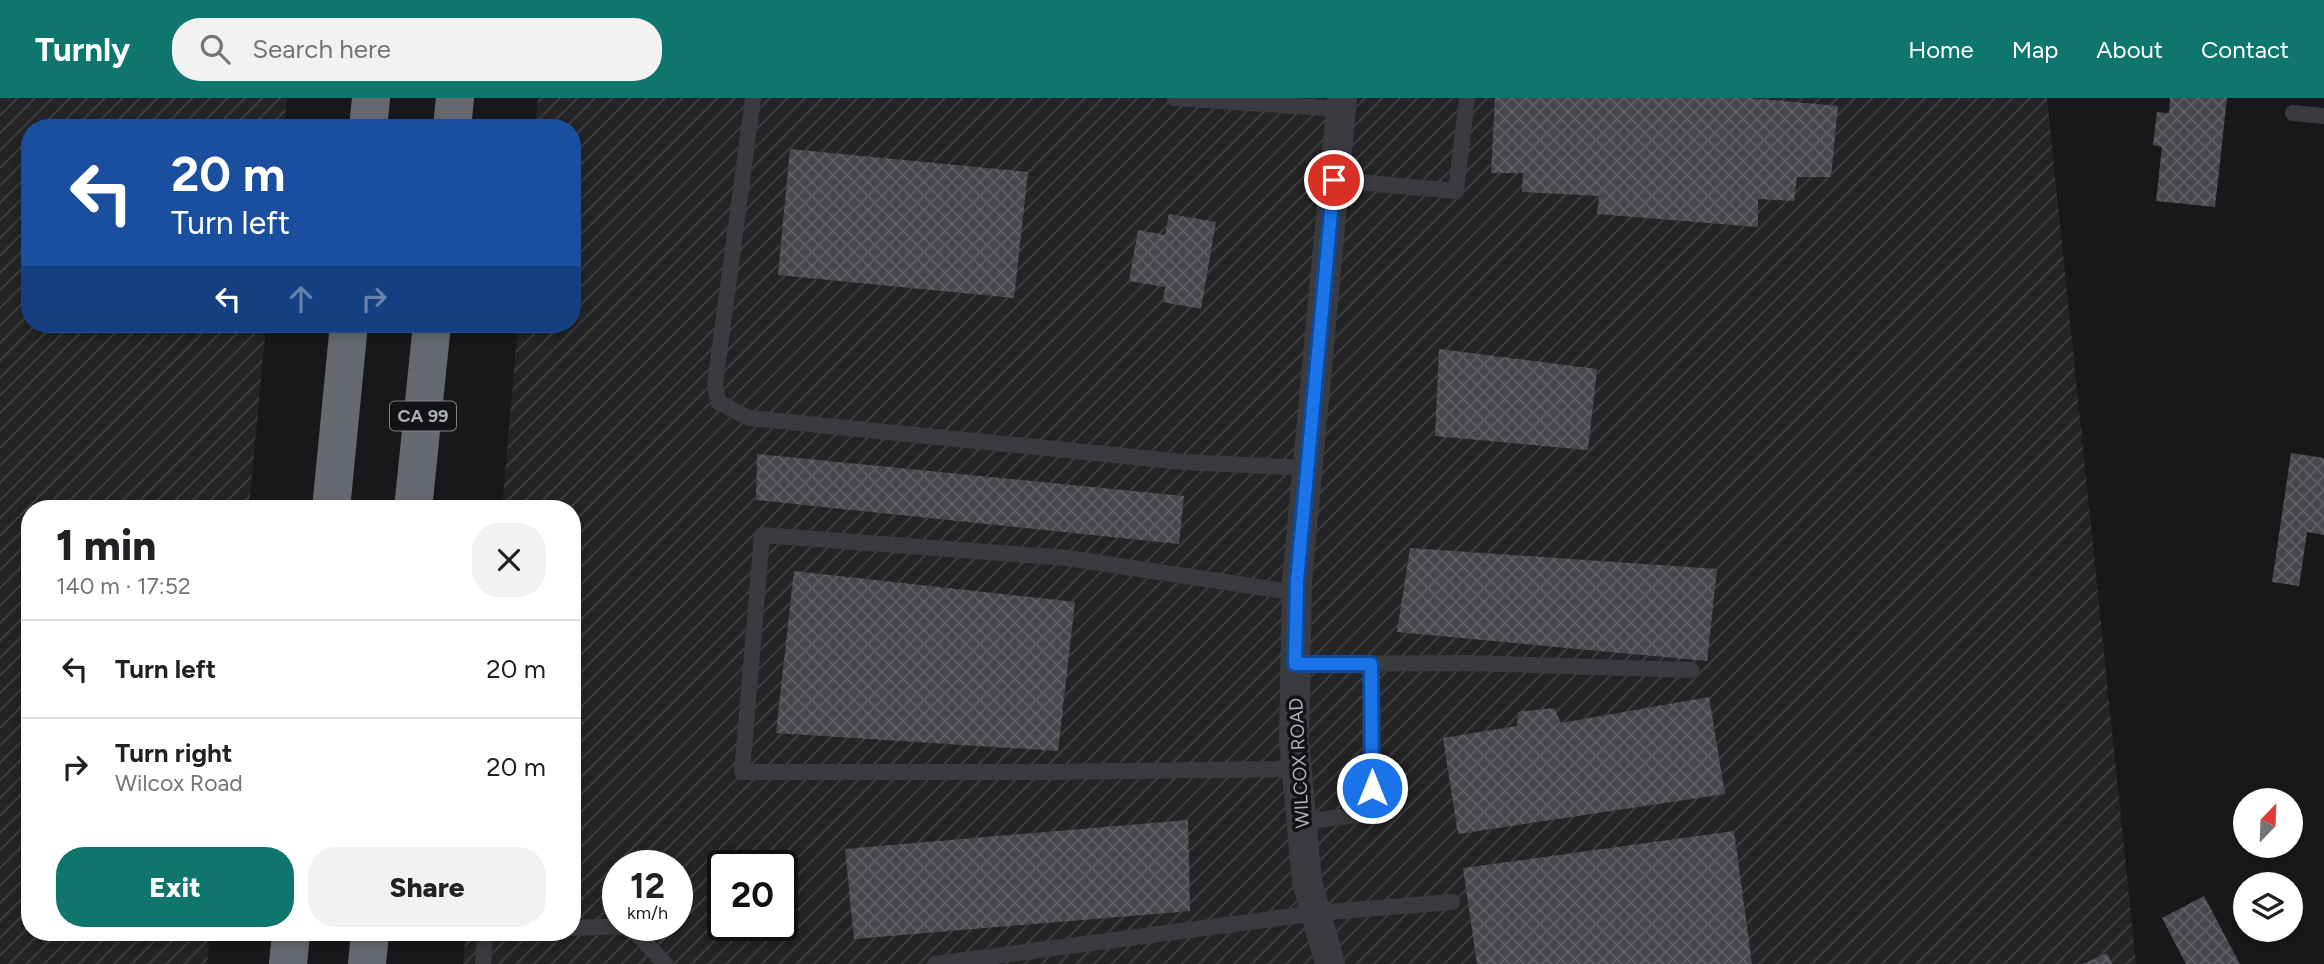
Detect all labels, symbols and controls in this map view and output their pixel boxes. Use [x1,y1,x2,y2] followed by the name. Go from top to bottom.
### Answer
[172,18,662,81] search box
[35,30,130,69] text: Turnly
[196,30,234,68] icon: search
[252,33,391,65] text: Search here
[1908,35,1974,64] text: Home
[2012,35,2058,64] text: Map
[2096,35,2163,64] text: About
[2201,35,2289,64] text: Contact
[171,144,286,203] text: 20 m
[56,147,147,238] icon: left
[1304,150,1364,210] pin
[1315,161,1353,199] icon: arrive
[171,204,290,242] text: Turn left
[209,280,247,318] icon: left
[282,280,320,318] icon: ahead
[355,280,393,318] icon: right
[390,402,456,430] road number: CA 99
[56,520,156,571] text: 1 min
[472,523,546,597] button: close
[56,572,191,600] text: 140 m · 17:52
[56,650,94,688] icon: left
[115,653,216,685] text: Turn left
[486,653,546,685] text: 20 m
[1284,697,1314,829] street label: WILCOX ROAD
[115,737,232,769] text: Turn right
[56,748,94,786] icon: right
[486,751,546,783] text: 20 m
[1335,751,1409,825] position arrow
[115,769,243,797] text: Wilcox Road
[2233,788,2303,858] north arrow
[2233,788,2303,942] map controls
[56,847,294,927] button: Exit
[308,847,546,927] button: Share
[707,850,798,941] speed limit sign: 20
[630,865,665,907] text: 12
[2233,872,2303,942] button: layers
[627,902,668,924] text: km/h

